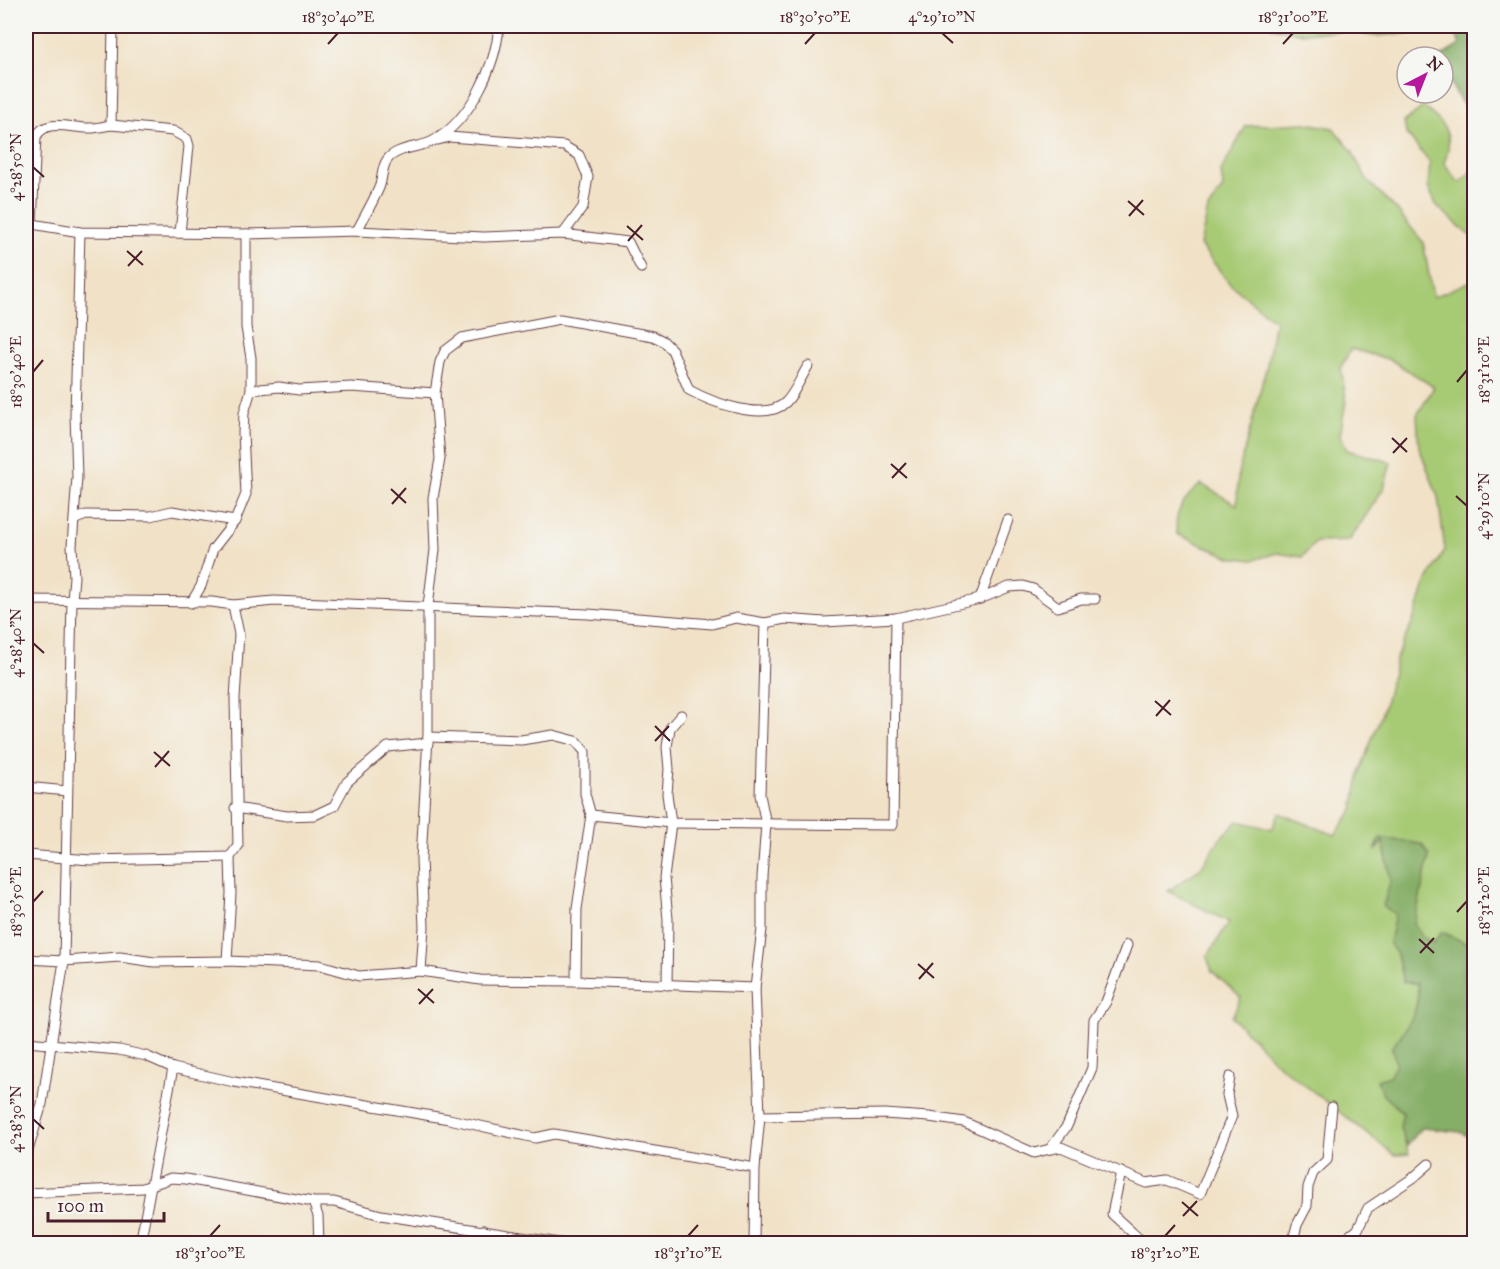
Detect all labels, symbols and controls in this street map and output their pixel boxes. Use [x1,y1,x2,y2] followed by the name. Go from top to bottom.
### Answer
[302,8,375,26] text: 18°30'40"E
[779,8,851,26] text: 18°30'50"E
[908,8,976,26] text: 4°29'10"N
[1258,8,1328,26] text: 18°31'00"E
[1395,45,1455,105] north arrow
[1423,53,1446,76] text: N
[7,133,25,201] text: 4°28'50"N
[7,335,25,408] text: 18°30'40"E
[1475,336,1493,404] text: 18°31'10"E
[1475,472,1493,540] text: 4°29'10"N
[7,608,25,678] text: 4°28'40"N
[7,866,25,938] text: 18°30'50"E
[1475,866,1493,935] text: 18°31'20"E
[7,1085,25,1153] text: 4°28'30"N
[48,1185,164,1223] scale bar
[57,1195,104,1217] text: 100 m
[175,1244,245,1262] text: 18°31'00"E
[654,1244,722,1262] text: 18°31'10"E
[1131,1244,1200,1262] text: 18°31'20"E

